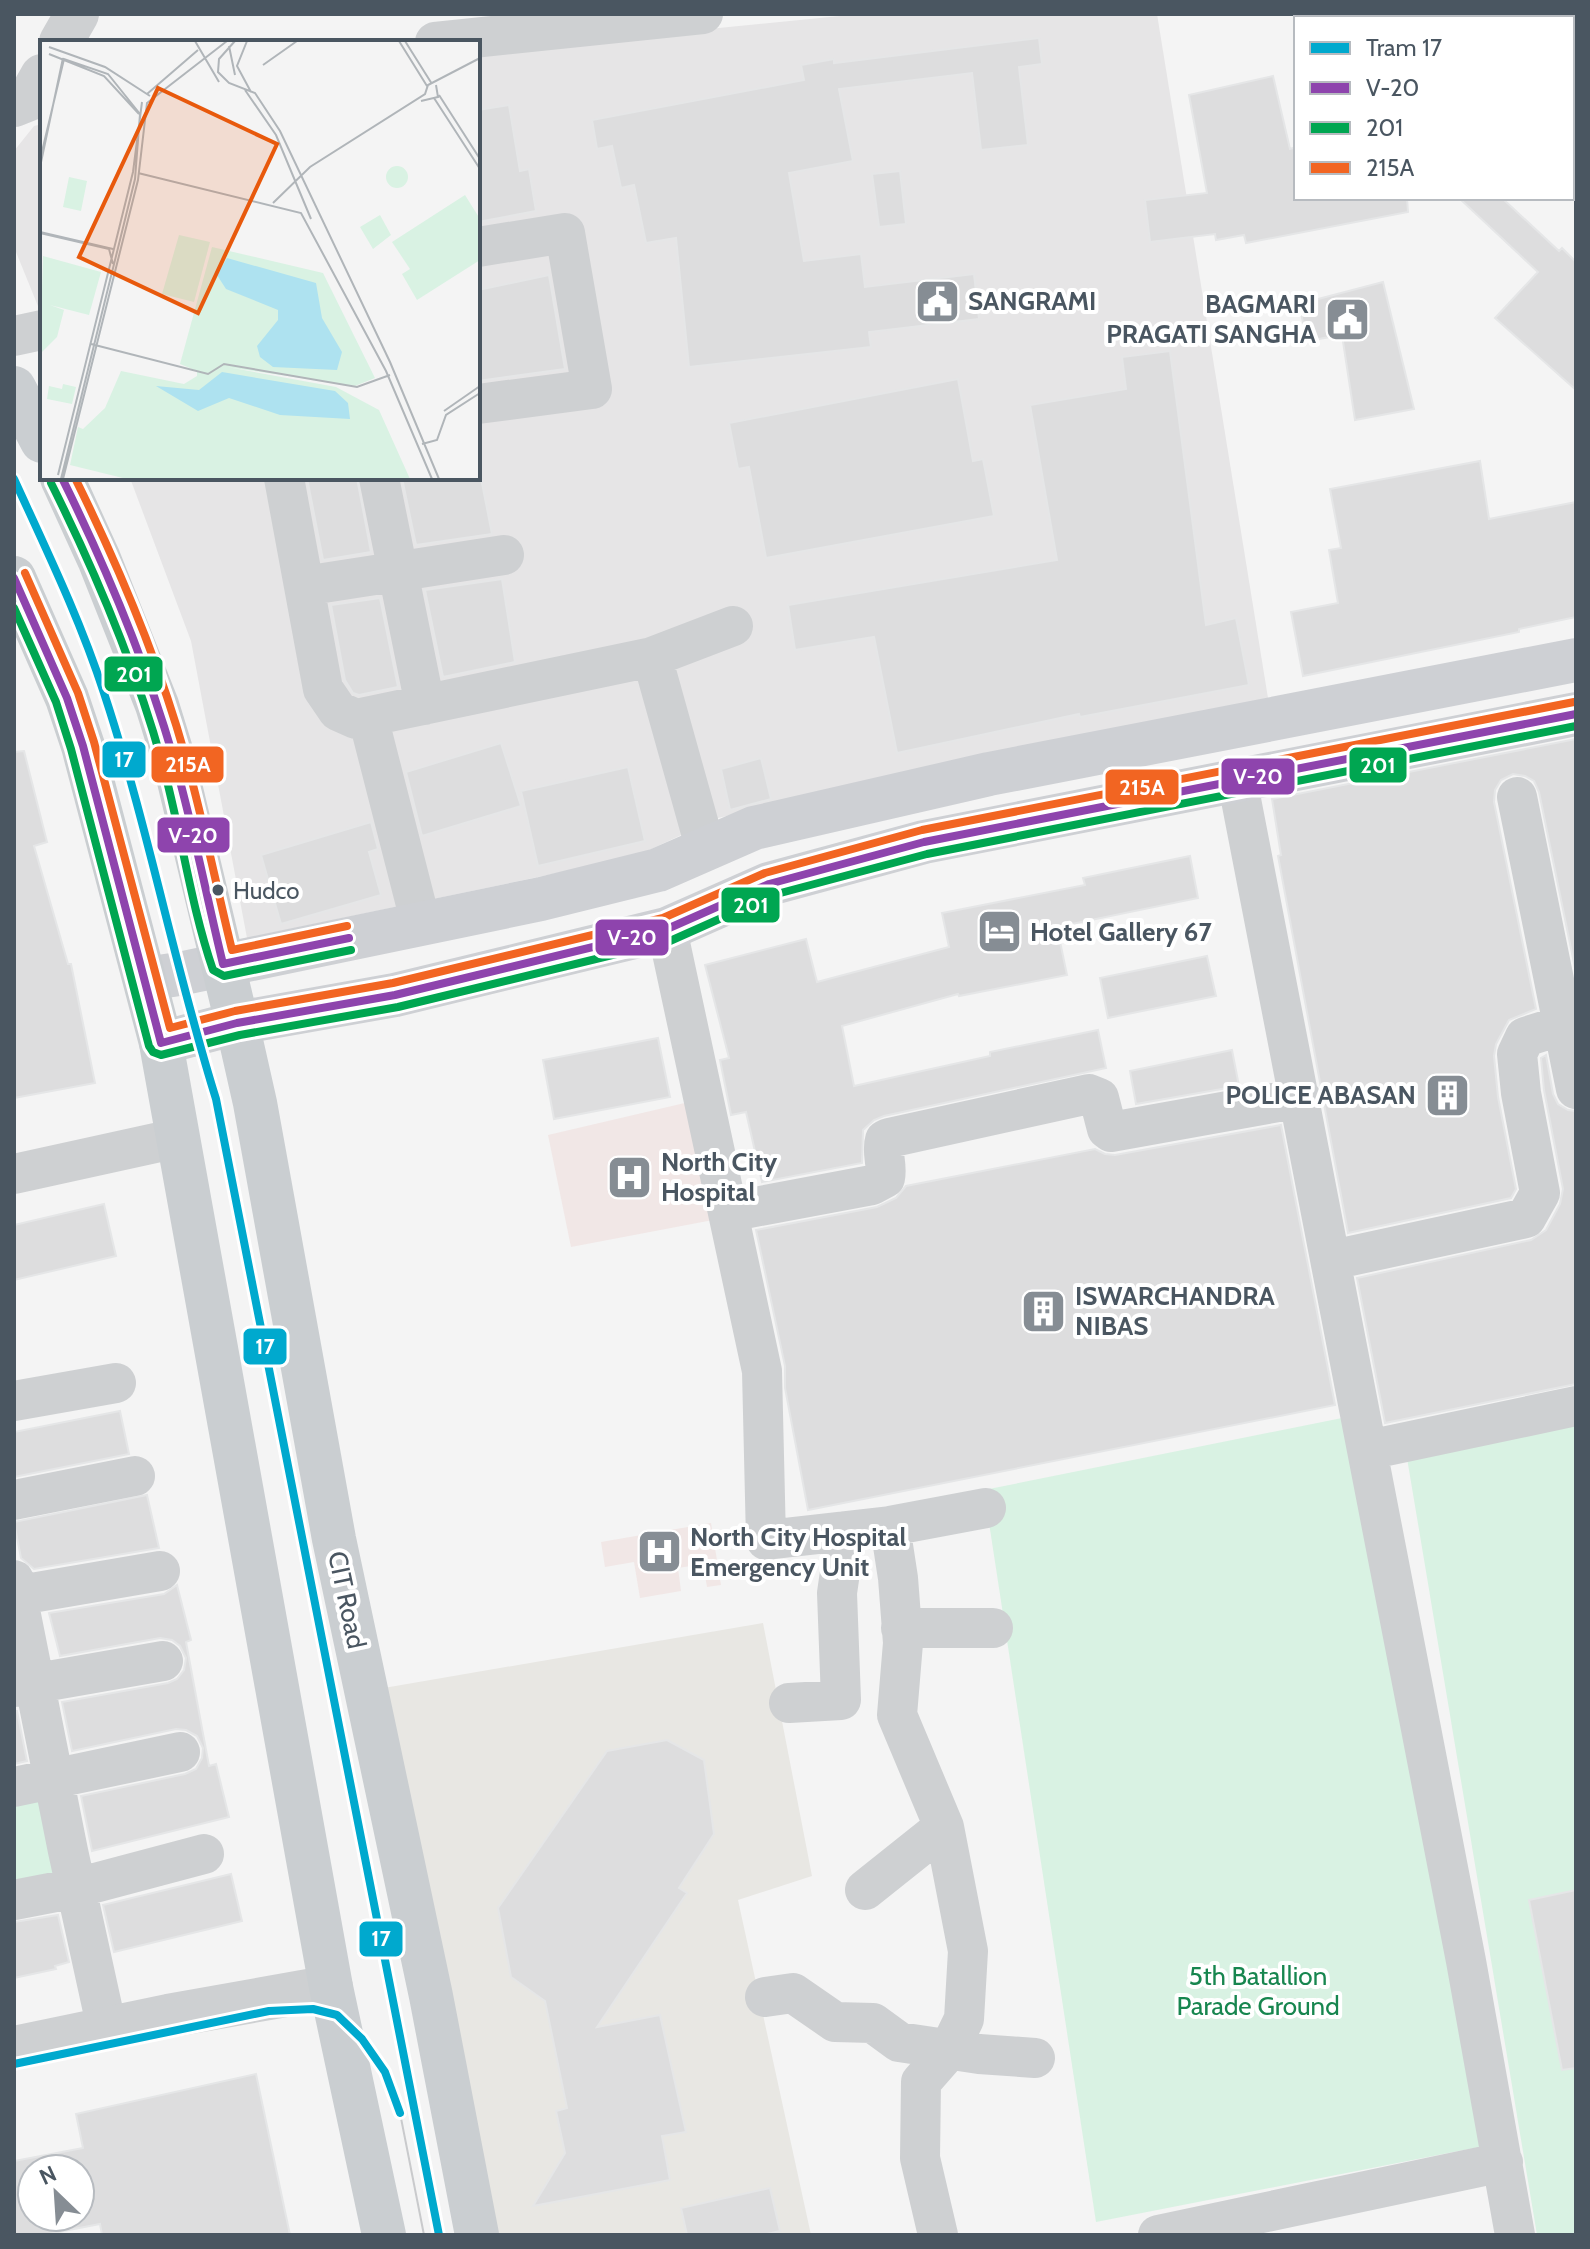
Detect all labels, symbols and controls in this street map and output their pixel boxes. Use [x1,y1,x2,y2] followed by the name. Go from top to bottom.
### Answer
[1294,16,1574,200] legend
[1366,33,1442,62] text: Tram 17
[40,40,480,480] inset map
[1366,73,1419,102] text: V-20
[1366,113,1403,142] text: 201
[1366,153,1414,182] text: 215A
[913,277,961,325] public building icon: SANGRAMI
[968,285,1096,317] place label: SANGRAMI
[1106,288,1317,350] place label: BAGMARI PRAGATI SANGHA
[1323,295,1371,343] public building icon: BAGMARI PRAGATI SANGHA
[103,655,164,693] line badge: 201
[116,661,152,688] text: 201
[101,740,147,779] line badge: 17
[150,745,225,784] line badge: 215A
[114,746,134,773] text: 17
[1348,746,1408,784] line badge: 201
[165,751,211,778] text: 215A
[1360,752,1396,779] text: 201
[1220,757,1296,796] line badge: V-20
[1233,763,1283,790] text: V-20
[1104,768,1180,806] line badge: 215A
[1119,774,1165,801] text: 215A
[156,816,231,854] line badge: V-20
[168,822,218,849] text: V-20
[233,876,300,905] place label: Hudco
[210,882,226,898] marker: Hudco
[720,886,781,924] line badge: 201
[733,892,769,919] text: 201
[975,908,1023,956] hotel icon: Hotel Gallery 67
[1030,916,1212,948] place label: Hotel Gallery 67
[594,918,670,957] line badge: V-20
[607,924,657,951] text: V-20
[1423,1071,1471,1119] building icon: POLICE ABASAN
[1225,1079,1416,1111] place label: POLICE ABASAN
[661,1146,777,1208] place label: North City Hospital
[606,1153,654,1201] hospital icon: North City Hospital
[1075,1280,1275,1342] place label: ISWARCHANDRA NIBAS
[1020,1287,1068,1335] building icon: ISWARCHANDRA NIBAS
[242,1327,288,1366] line badge: 17
[255,1333,275,1360] text: 17
[690,1521,906,1583] place label: North City Hospital Emergency Unit
[635,1528,683,1576] hospital icon: North City Hospital Emergency Unit
[321,1548,373,1652] street label: CIT Road
[358,1920,404,1958] line badge: 17
[371,1925,391,1952] text: 17
[1176,1960,1340,2022] park label: 5th Batallion Parade Ground
[16,2153,96,2233] north arrow
[35,2160,61,2191] text: N

